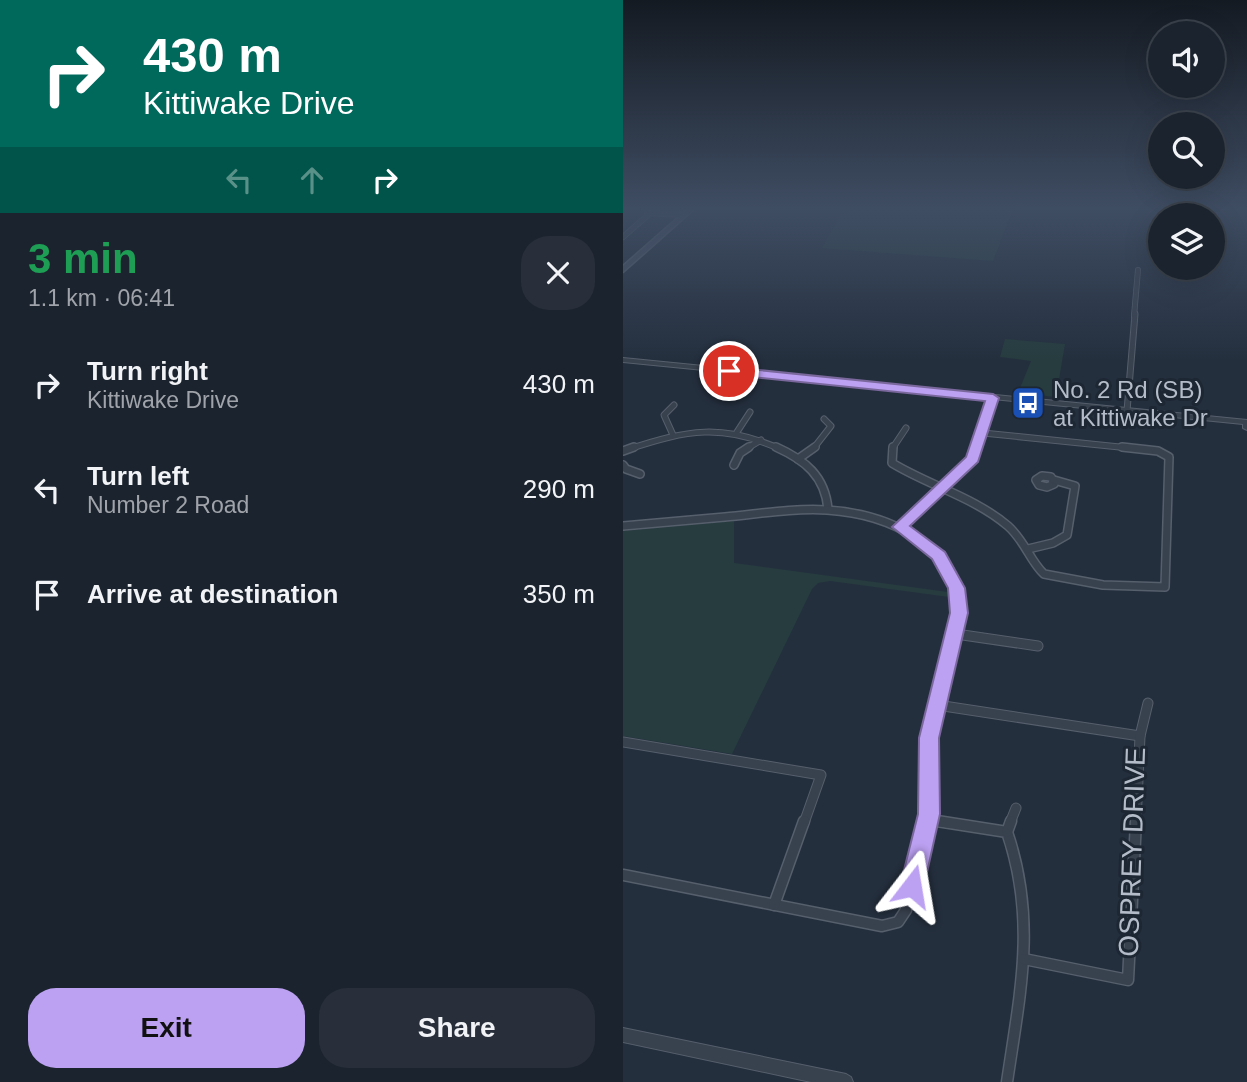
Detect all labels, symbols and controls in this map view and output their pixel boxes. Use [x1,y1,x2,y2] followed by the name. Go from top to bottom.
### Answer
[1148,21,1225,280] map controls
[1148,21,1225,98] button: sound
[28,28,119,119] icon: right
[143,28,282,82] text: 430 m
[143,85,355,121] text: Kittiwake Drive
[1148,112,1225,189] button: search
[220,161,258,199] icon: left
[293,161,331,199] icon: ahead
[366,161,404,199] icon: right
[1148,203,1225,280] button: layers
[28,235,138,282] text: 3 min
[521,236,595,310] button: close
[28,285,175,311] text: 1.1 km · 06:41
[699,341,759,401] pin
[710,352,748,390] icon: arrive
[87,356,208,386] text: Turn right
[28,366,66,404] icon: right
[523,369,595,399] text: 430 m
[1053,376,1208,431] place label: No. 2 Rd (SB) at Kittiwake Dr
[1009,384,1047,422] bus stop icon: No. 2 Rd (SB) at Kittiwake Dr
[87,387,239,413] text: Kittiwake Drive
[87,461,189,491] text: Turn left
[28,471,66,509] icon: left
[523,474,595,504] text: 290 m
[87,492,249,518] text: Number 2 Road
[28,576,66,614] icon: arrive
[87,579,338,609] text: Arrive at destination
[523,579,595,609] text: 350 m
[1113,747,1151,957] street label: OSPREY DRIVE
[875,849,949,923] position arrow
[28,988,305,1068] button: Exit
[319,988,595,1068] button: Share

